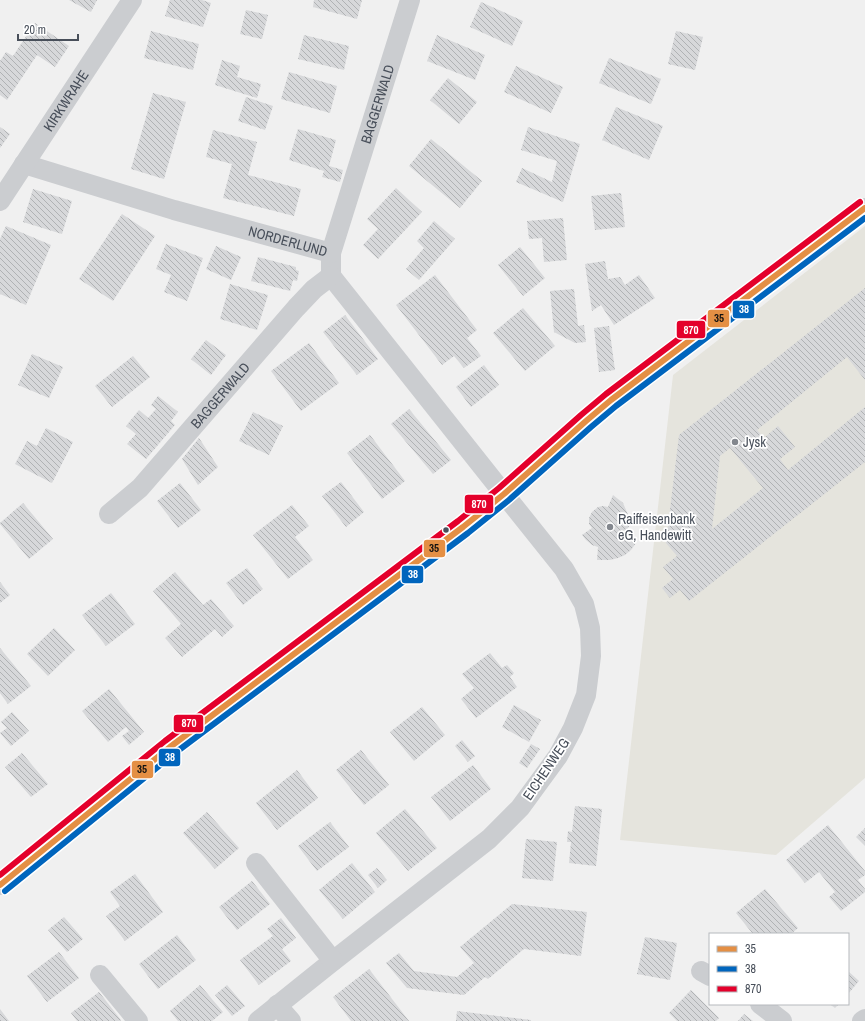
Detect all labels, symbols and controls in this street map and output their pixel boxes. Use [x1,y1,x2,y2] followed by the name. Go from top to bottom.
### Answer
[18,16,78,42] scale bar
[24,22,46,38] text: 20 m
[357,62,398,146] street label: BAGGERWALD
[39,67,93,135] street label: KIRKWRAHE
[246,222,329,261] street label: NORDERLUND
[732,300,755,319] line badge: 38
[739,302,749,316] text: 38
[707,309,730,328] line badge: 35
[714,311,724,325] text: 35
[676,320,706,339] line badge: 870
[683,323,699,337] text: 870
[187,359,254,432] street label: BAGGERWALD
[743,433,766,451] place label: Jysk
[730,437,740,447] marker: Jysk
[464,494,494,514] line badge: 870
[471,497,487,511] text: 870
[618,510,695,544] place label: Raiffeisenbank eG, Handewitt
[605,522,615,532] marker: Raiffeisenbank eG, Handewitt
[441,525,451,535] unlabelled marker
[423,539,446,558] line badge: 35
[429,541,439,555] text: 35
[401,565,424,584] line badge: 38
[408,567,418,581] text: 38
[173,714,204,733] line badge: 870
[181,716,197,730] text: 870
[519,735,573,803] street label: EICHENWEG
[158,748,181,767] line badge: 38
[165,750,175,764] text: 38
[131,760,154,779] line badge: 35
[137,762,147,776] text: 35
[709,933,849,1005] legend
[745,941,756,957] text: 35
[745,961,756,977] text: 38
[745,981,761,997] text: 870

